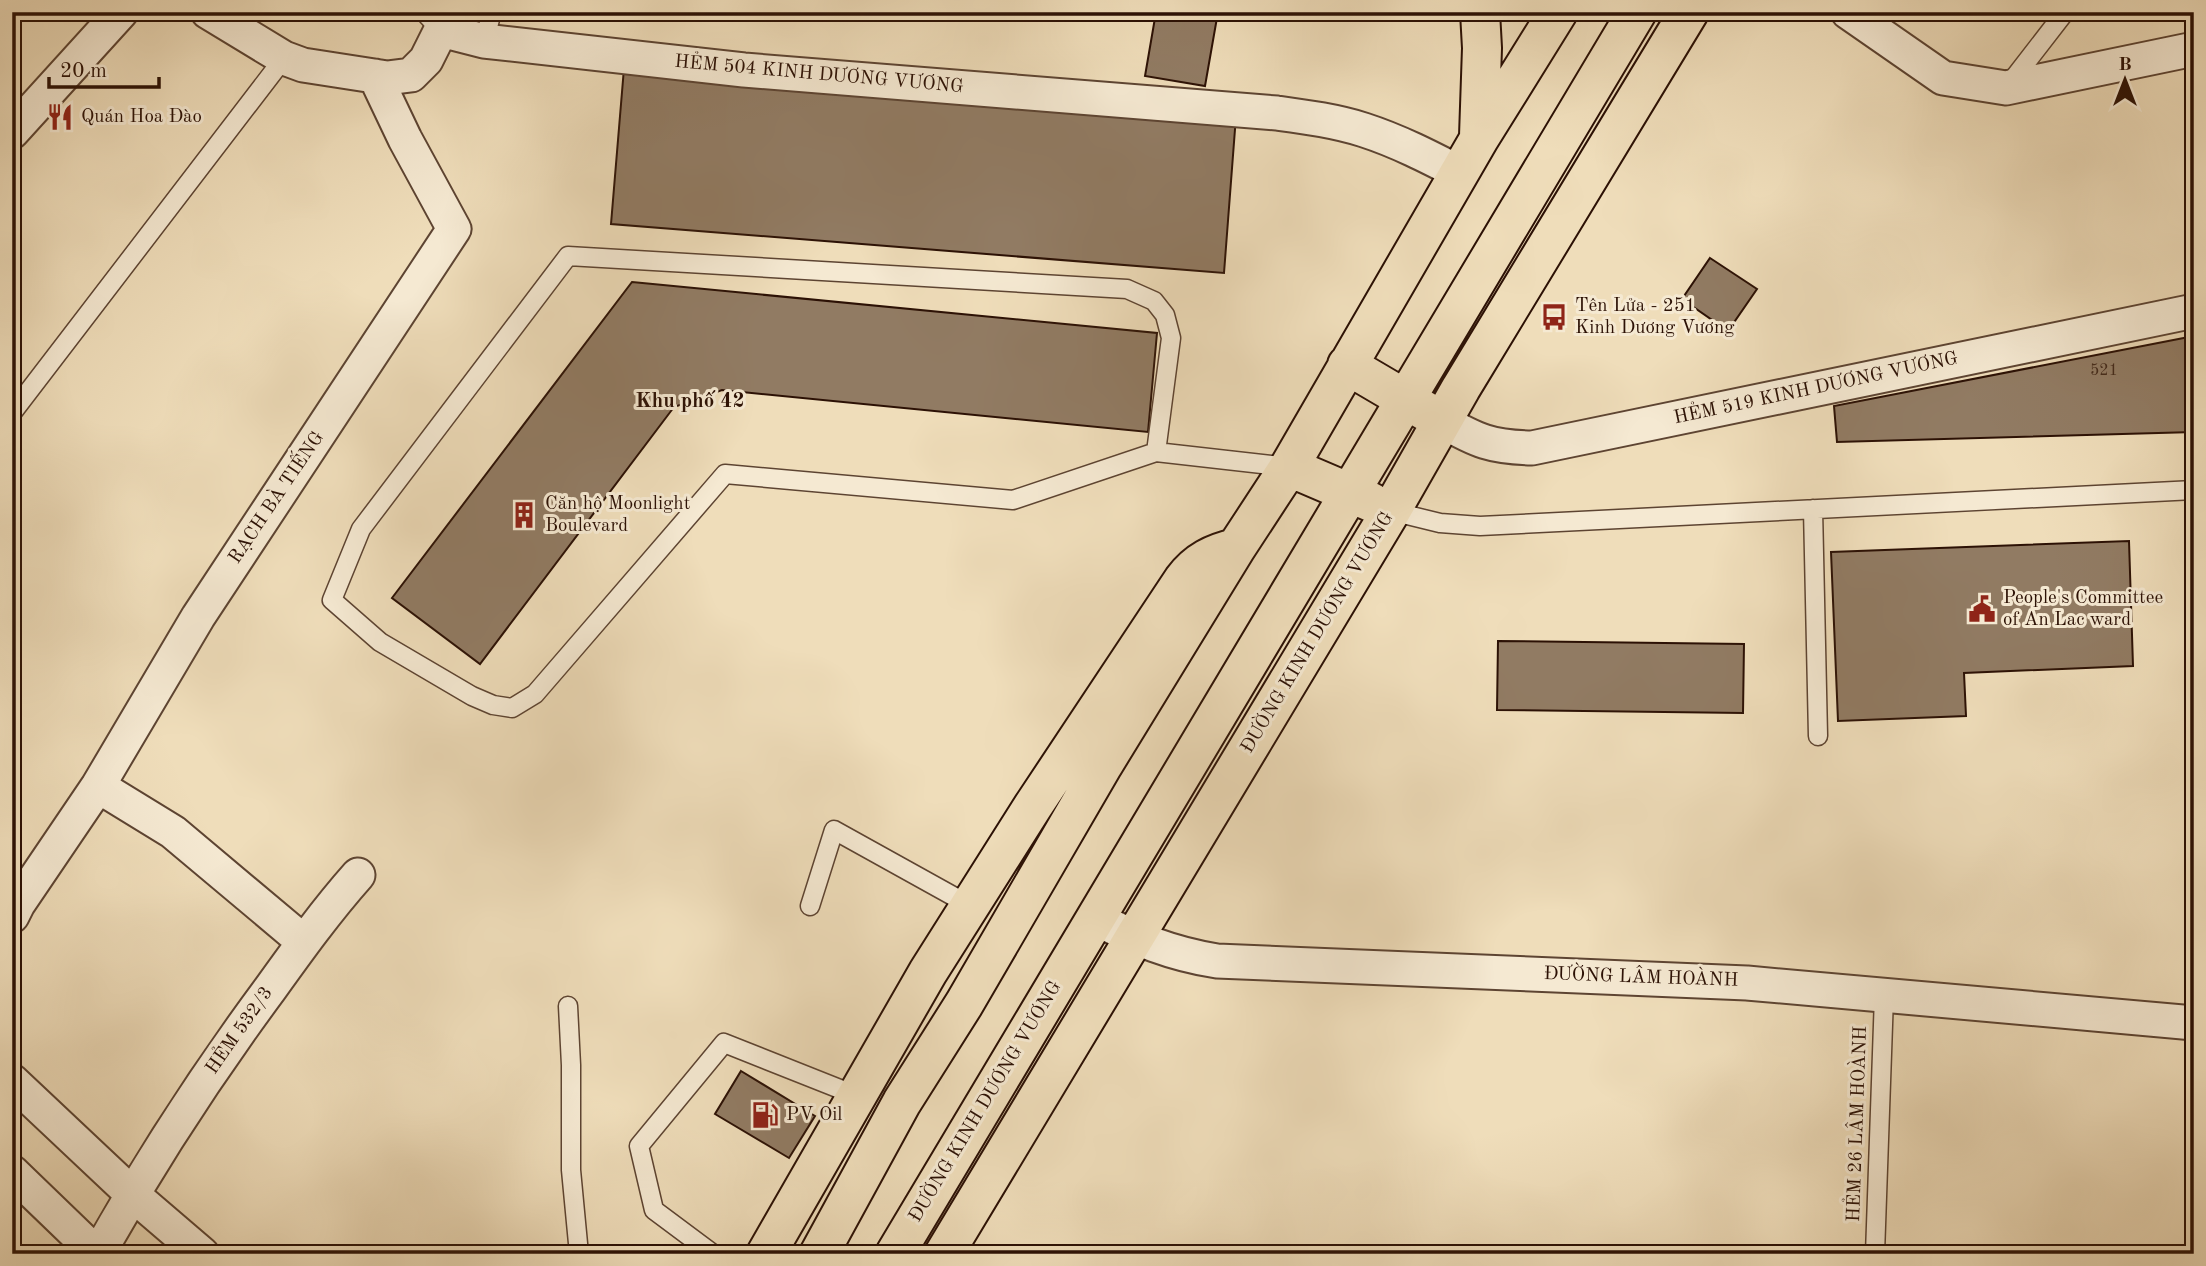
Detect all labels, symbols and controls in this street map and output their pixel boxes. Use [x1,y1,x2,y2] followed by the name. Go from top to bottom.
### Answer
[49,46,159,90] scale bar
[2090,46,2160,116] north arrow
[674,48,965,97] street label: HẺM 504 KINH DƯƠNG VƯƠNG
[2118,56,2132,75] text: B
[60,61,107,82] text: 20 m
[45,102,75,132] restaurant icon: Quán Hoa Đào
[81,108,202,127] place label: Quán Hoa Đào
[1575,297,1735,338] place label: Tên Lửa - 251 Kinh Dương Vương
[1539,302,1569,332] bus stop icon: Tên Lửa - 251 Kinh Dương Vương
[1671,345,1960,428] street label: HẺM 519 KINH DƯƠNG VƯƠNG
[2090,363,2118,379] house number: 521
[635,390,745,412] district label: Khu phố 42
[221,425,328,568] street label: RẠCH BÀ TIẾNG
[545,495,690,536] place label: Căn hộ Moonlight Boulevard
[509,500,539,530] building icon: Căn hộ Moonlight Boulevard
[1234,506,1398,757] street label: ĐƯỜNG KINH DƯƠNG VƯƠNG
[2003,589,2163,630] place label: People's Committee of An Lac ward
[1967,594,1997,624] public building icon: People's Committee of An Lac ward
[1543,960,1739,991] street label: ĐƯỜNG LÂM HOÀNH
[902,975,1066,1226] street label: ĐƯỜNG KINH DƯƠNG VƯƠNG
[199,981,277,1078] street label: HẺM 532/3
[1840,1025,1871,1222] street label: HẺM 26 LÂM HOÀNH
[750,1100,780,1130] fuel station icon: PV Oil
[786,1106,842,1125] place label: PV Oil

